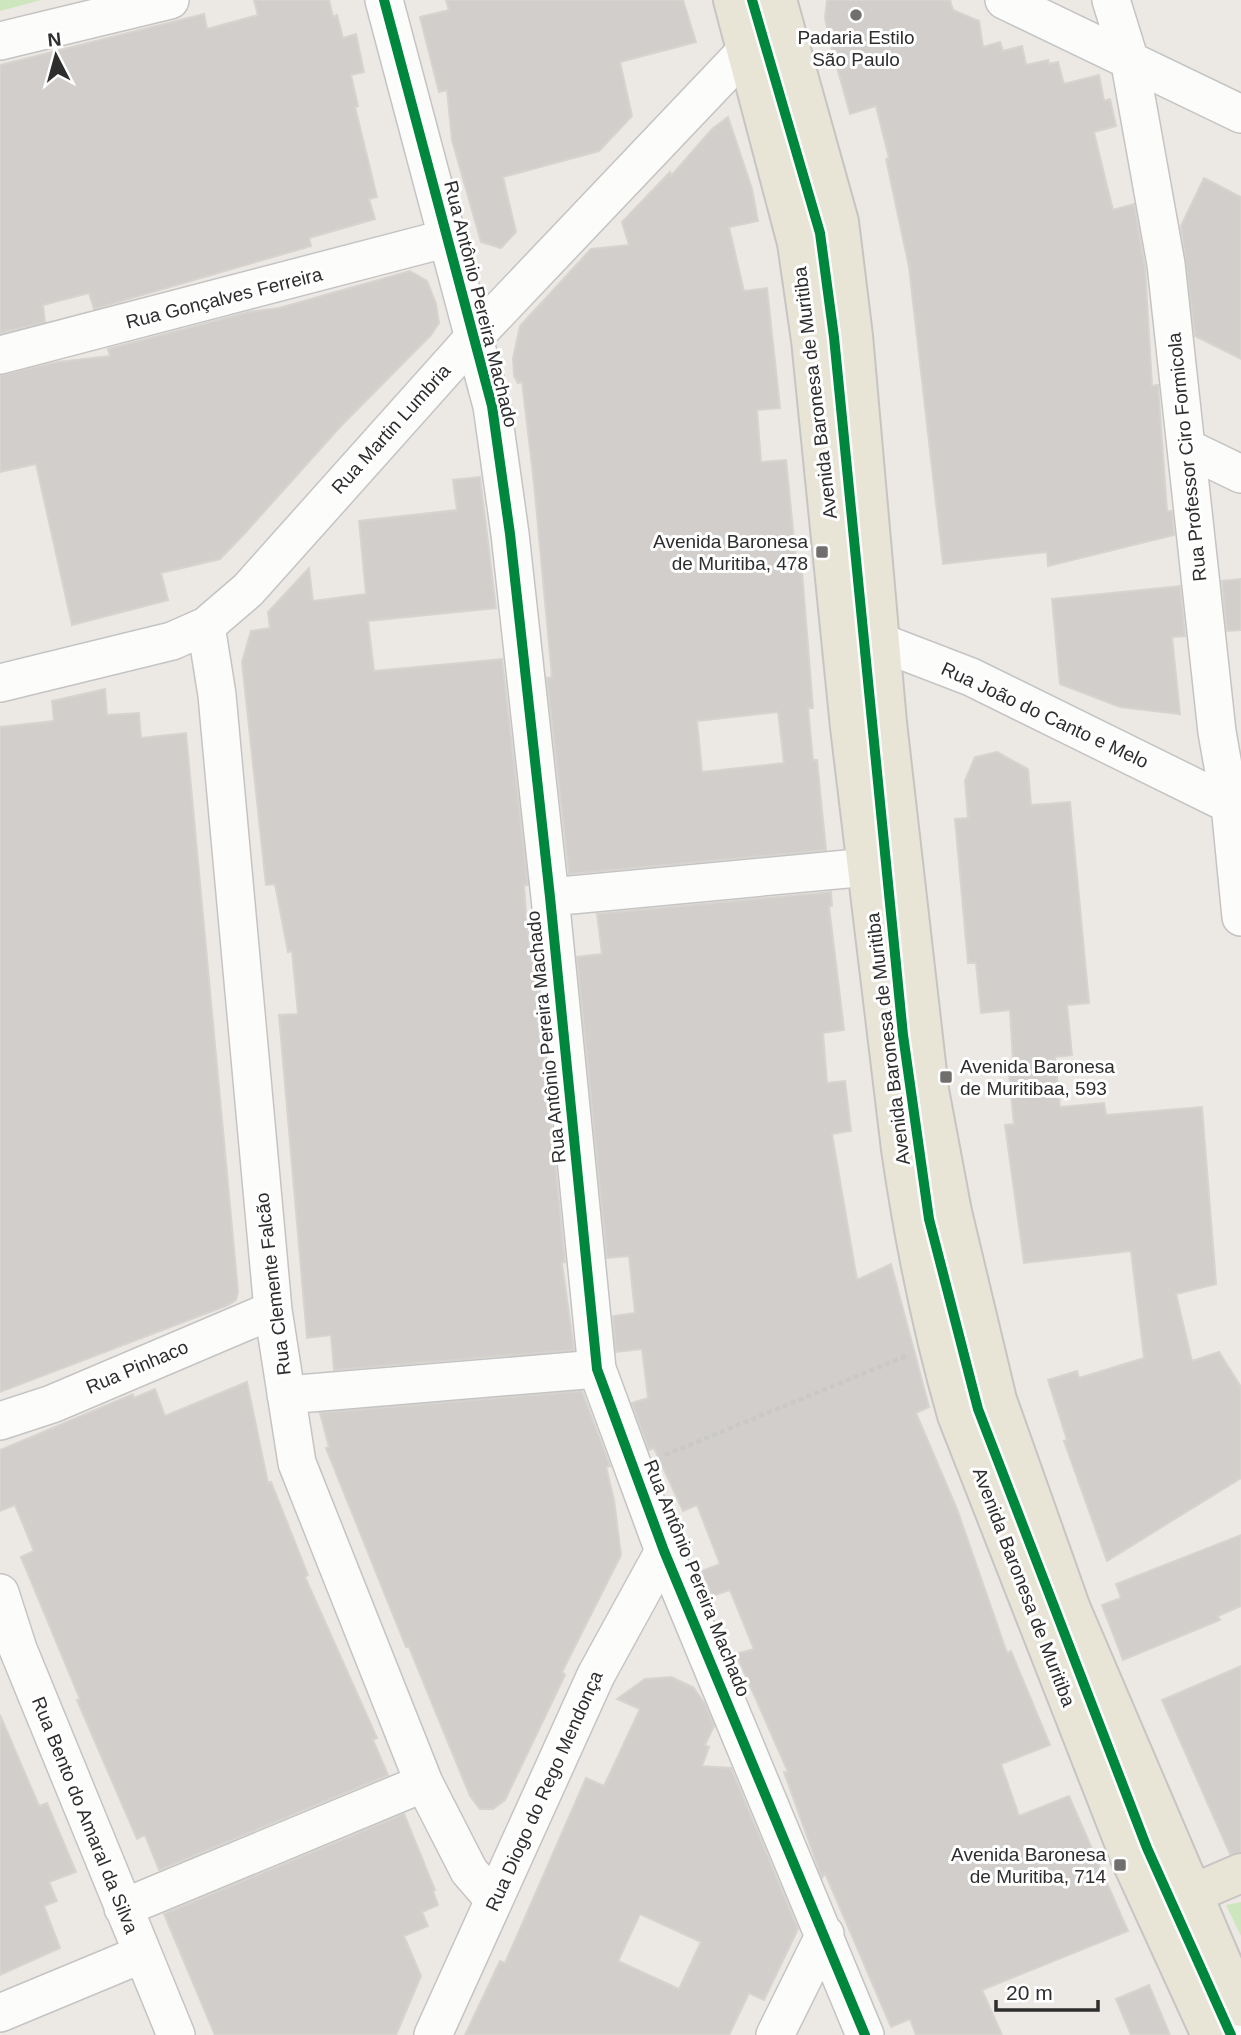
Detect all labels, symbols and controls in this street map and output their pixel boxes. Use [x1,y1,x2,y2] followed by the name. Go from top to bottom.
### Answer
[848,7,864,23] marker: Padaria Estilo São Paulo
[21,21,91,91] north arrow
[797,27,915,70] place label: Padaria Estilo São Paulo
[46,28,62,51] text: N
[440,178,522,430] street label: Rua Antônio Pereira Machado
[124,263,325,333] street label: Rua Gonçalves Ferreira
[789,265,841,520] street label: Avenida Baronesa de Muritiba
[1163,331,1211,583] street label: Rua Professor Ciro Formicola
[327,360,455,498] street label: Rua Martin Lumbria
[653,531,808,574] place label: Avenida Baronesa de Muritiba, 478
[814,544,830,560] marker: Avenida Baronesa de Muritiba, 478
[938,658,1152,772] street label: Rua João do Canto e Melo
[522,910,570,1164] street label: Rua Antônio Pereira Machado
[862,911,914,1166] street label: Avenida Baronesa de Muritiba
[960,1056,1115,1099] place label: Avenida Baronesa de Muritibaa, 593
[938,1069,954,1085] marker: Avenida Baronesa de Muritibaa, 593
[251,1192,295,1376] street label: Rua Clemente Falcão
[83,1336,191,1398] street label: Rua Pinhaco
[640,1457,754,1699] street label: Rua Antônio Pereira Machado
[969,1465,1080,1710] street label: Avenida Baronesa de Muritiba
[481,1667,607,1914] street label: Rua Diogo do Rego Mendonça
[28,1694,142,1937] street label: Rua Bento do Amaral da Silva
[951,1844,1106,1887] place label: Avenida Baronesa de Muritiba, 714
[1112,1857,1128,1873] marker: Avenida Baronesa de Muritiba, 714
[996,1968,1098,2012] scale bar
[1006,1981,1053,2004] text: 20 m

